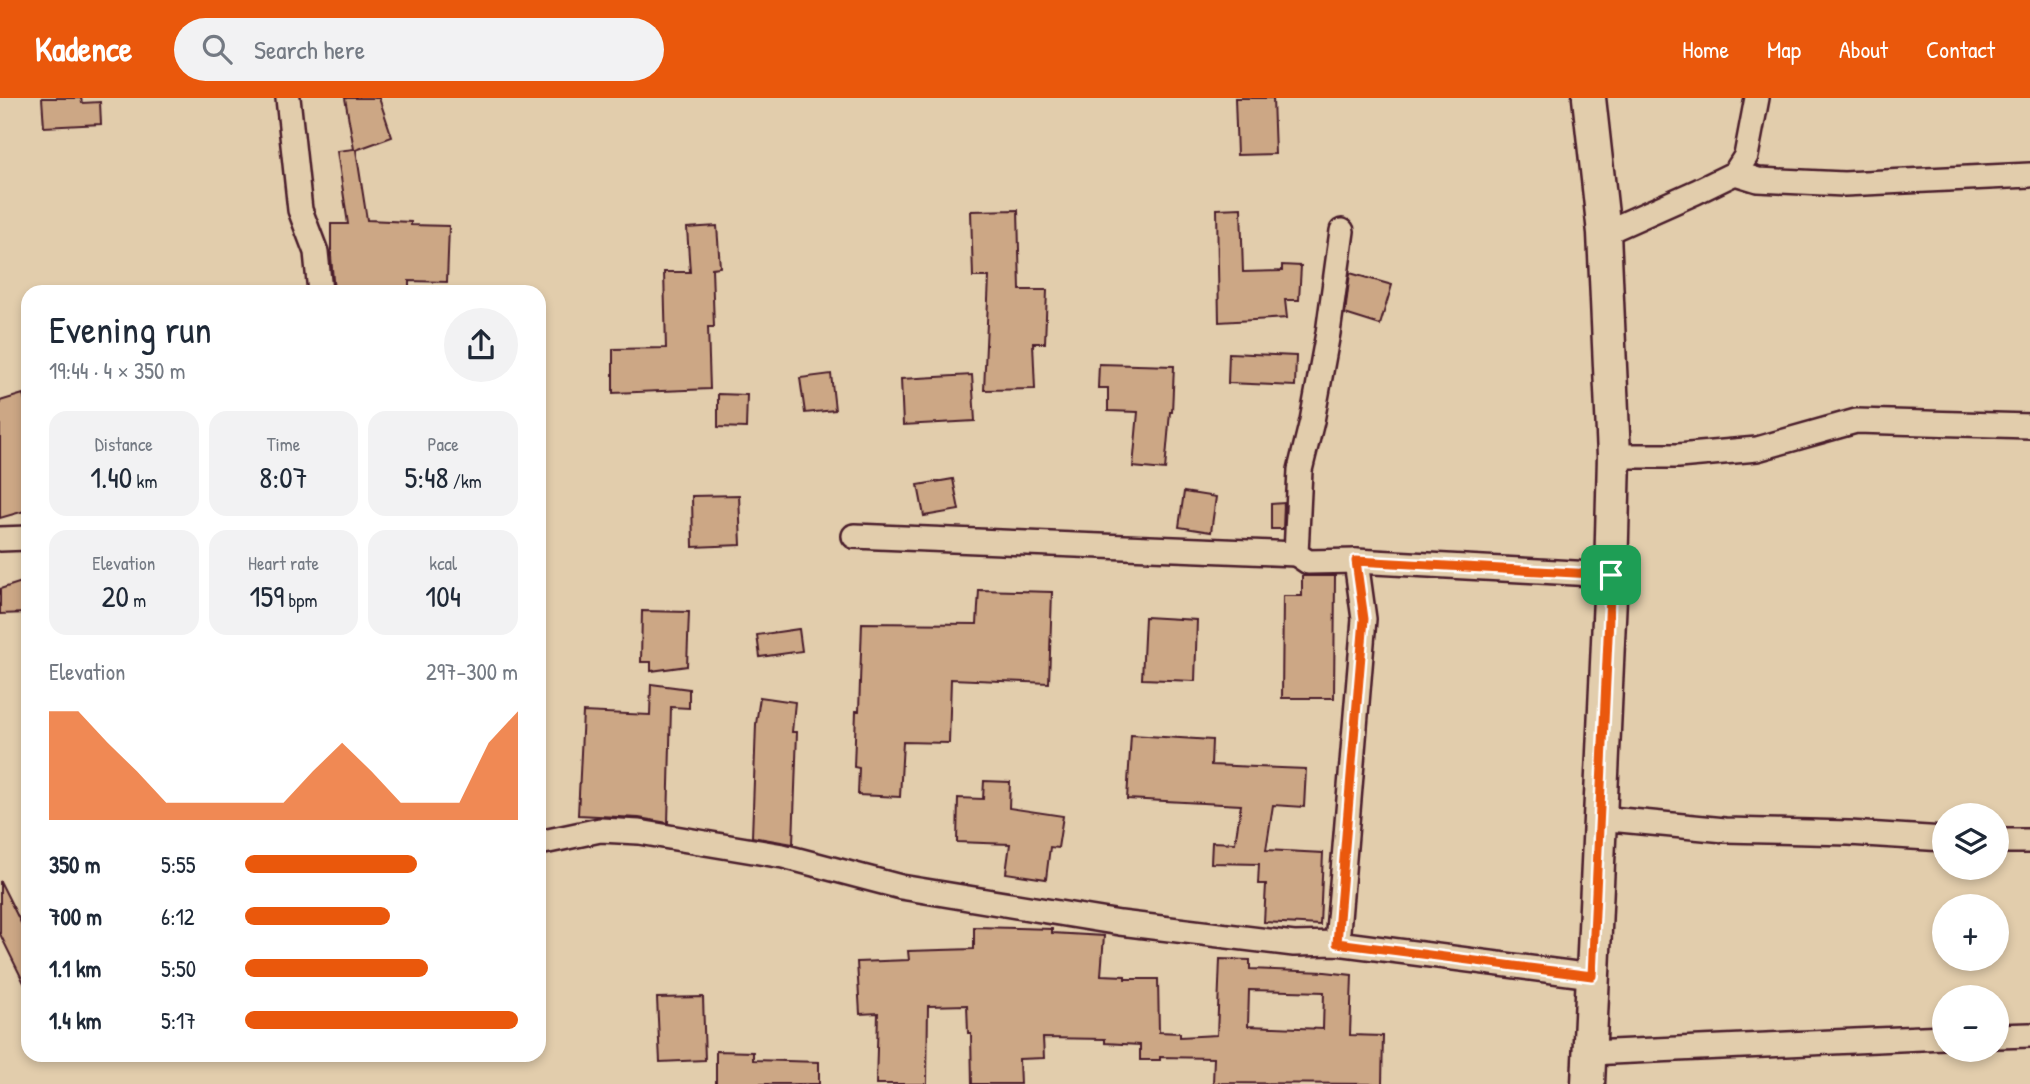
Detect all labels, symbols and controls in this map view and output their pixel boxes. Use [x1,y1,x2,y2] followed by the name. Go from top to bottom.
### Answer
[174,18,664,81] search box
[35,27,132,71] text: Kadence
[198,30,236,68] icon: search
[254,32,365,67] text: Search here
[1682,33,1729,65] text: Home
[1767,33,1801,65] text: Map
[1839,33,1888,65] text: About
[1926,33,1995,65] text: Contact
[49,303,212,355] text: Evening run
[444,308,518,382] button: share
[49,355,185,386] text: 19:44 · 4 × 350 m
[95,431,153,457] text: Distance
[267,431,300,457] text: Time
[427,431,459,457] text: Pace
[90,457,132,497] text: 1.40
[259,457,308,497] text: 8:07
[405,457,449,497] text: 5:48
[132,468,157,494] text: km
[449,468,482,494] text: /km
[1581,545,1641,605] pin
[92,550,155,576] text: Elevation
[248,550,319,576] text: Heart rate
[429,550,457,576] text: kcal
[1592,556,1630,594] icon: arrive
[101,576,129,616] text: 20
[250,576,284,616] text: 159
[425,576,461,616] text: 104
[129,587,146,613] text: m
[284,587,317,613] text: bpm
[49,656,125,687] text: Elevation
[426,656,518,687] text: 297–300 m
[1932,803,2009,1062] map controls
[1932,803,2009,880] button: layers
[49,849,100,880] text: 350 m
[161,849,196,880] text: 5:55
[1932,894,2009,971] button: +
[49,901,102,932] text: 700 m
[161,901,195,932] text: 6:12
[49,953,101,984] text: 1.1 km
[161,953,196,984] text: 5:50
[1932,985,2009,1062] button: −
[49,1005,101,1036] text: 1.4 km
[161,1005,196,1036] text: 5:17

